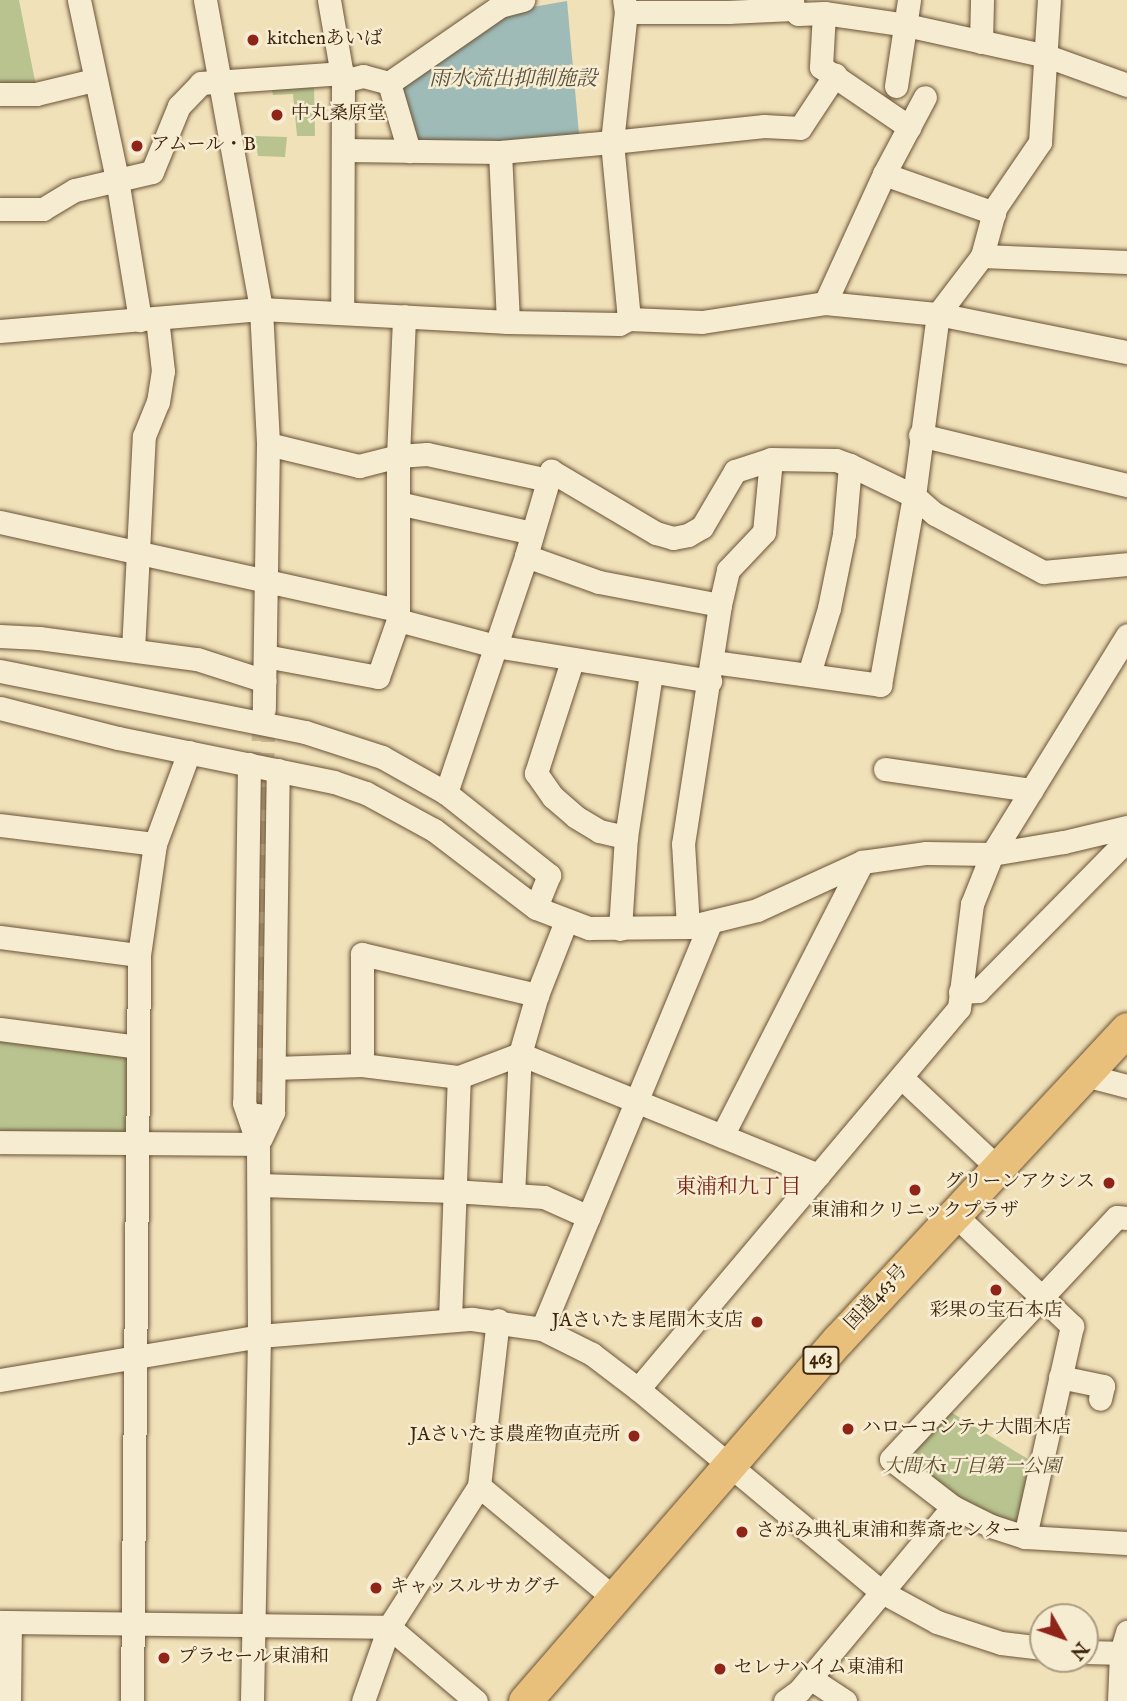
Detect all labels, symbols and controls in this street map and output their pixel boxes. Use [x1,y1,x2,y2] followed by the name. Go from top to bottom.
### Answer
[267,29,383,51] place label: kitchenあいば
[245,32,261,48] marker: kitchenあいば
[429,67,597,93] water label: 雨水流出抑制施設
[291,104,386,126] place label: 中丸桑原堂
[269,107,285,123] marker: 中丸桑原堂
[151,135,258,157] place label: アムール・B
[129,138,145,154] marker: アムール・B
[943,1172,1095,1194] place label: グリーンアクシス
[675,1175,801,1201] district label: 東浦和九丁目
[1101,1175,1117,1191] marker: グリーンアクシス
[907,1182,923,1198] marker: 東浦和クリニックプラザ
[811,1201,1019,1223] place label: 東浦和クリニックプラザ
[841,1260,913,1336] street label: 国道463号
[988,1282,1004,1298] marker: 彩果の宝石本店
[930,1301,1062,1323] place label: 彩果の宝石本店
[552,1311,743,1333] place label: JAさいたま尾間木支店
[749,1314,765,1330] marker: JAさいたま尾間木支店
[802,1345,840,1374] road number: 463
[862,1418,1071,1440] place label: ハローコンテナ大間木店
[840,1421,856,1437] marker: ハローコンテナ大間木店
[410,1425,620,1447] place label: JAさいたま農産物直売所
[626,1428,642,1444] marker: JAさいたま農産物直売所
[883,1457,1061,1479] park label: 大間木1丁目第一公園
[756,1521,1022,1543] place label: さがみ典礼東浦和葬斎センター
[734,1524,750,1540] marker: さがみ典礼東浦和葬斎センター
[390,1577,561,1599] place label: キャッスルサカグチ
[368,1580,384,1596] marker: キャッスルサカグチ
[1029,1603,1099,1673] north arrow
[1064,1636,1093,1664] text: N
[178,1647,329,1669] place label: プラセール東浦和
[156,1650,172,1666] marker: プラセール東浦和
[734,1658,905,1680] place label: セレナハイム東浦和
[712,1661,728,1677] marker: セレナハイム東浦和

